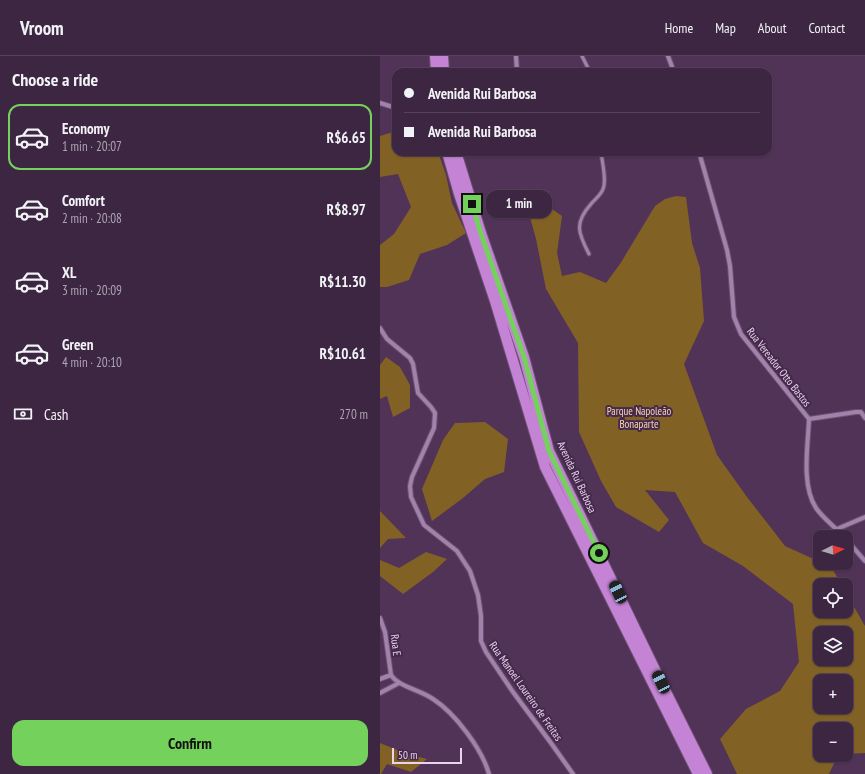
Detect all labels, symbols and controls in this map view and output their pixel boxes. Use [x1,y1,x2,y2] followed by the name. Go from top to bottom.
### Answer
[20,16,64,40] text: Vroom
[665,19,693,37] text: Home
[715,19,736,37] text: Map
[758,19,787,37] text: About
[809,19,845,37] text: Contact
[12,68,98,91] text: Choose a ride
[428,84,537,103] text: Avenida Rui Barbosa
[14,119,50,155] icon: car
[62,119,110,138] text: Economy
[428,122,537,141] text: Avenida Rui Barbosa
[327,128,366,147] text: R$6.65
[62,138,122,155] text: 1 min · 20:07
[486,190,552,218] callout: 1 min
[14,191,50,227] icon: car
[62,191,105,210] text: Comfort
[463,195,481,213] route end
[506,195,532,212] text: 1 min
[327,200,366,219] text: R$8.97
[62,210,122,227] text: 2 min · 20:08
[14,263,50,299] icon: car
[62,263,76,282] text: XL
[319,272,366,291] text: R$11.30
[62,282,122,299] text: 3 min · 20:09
[744,325,814,409] street label: Rua Vereador Otto Bastos
[14,335,50,371] icon: car
[62,335,94,354] text: Green
[319,344,366,363] text: R$10.61
[62,354,122,371] text: 4 min · 20:10
[12,403,34,425] icon: cash
[607,404,672,431] park label: Parque Napoleão Bonaparte
[44,405,68,424] text: Cash
[339,406,368,423] text: 270 m
[554,439,600,515] street label: Avenida Rui Barbosa
[813,530,853,570] north arrow
[813,530,853,762] map controls
[590,544,608,562] route start
[813,578,853,618] button: locate
[607,579,629,605] car
[813,626,853,666] button: layers
[388,633,404,657] street label: Rua E
[486,639,566,744] street label: Rua Manoel Loureiro de Freitas
[650,669,672,695] car
[813,674,853,714] button: +
[12,720,368,766] button: Confirm
[813,722,853,762] button: −
[392,746,462,765] scale bar
[398,748,417,762] text: 50 m

